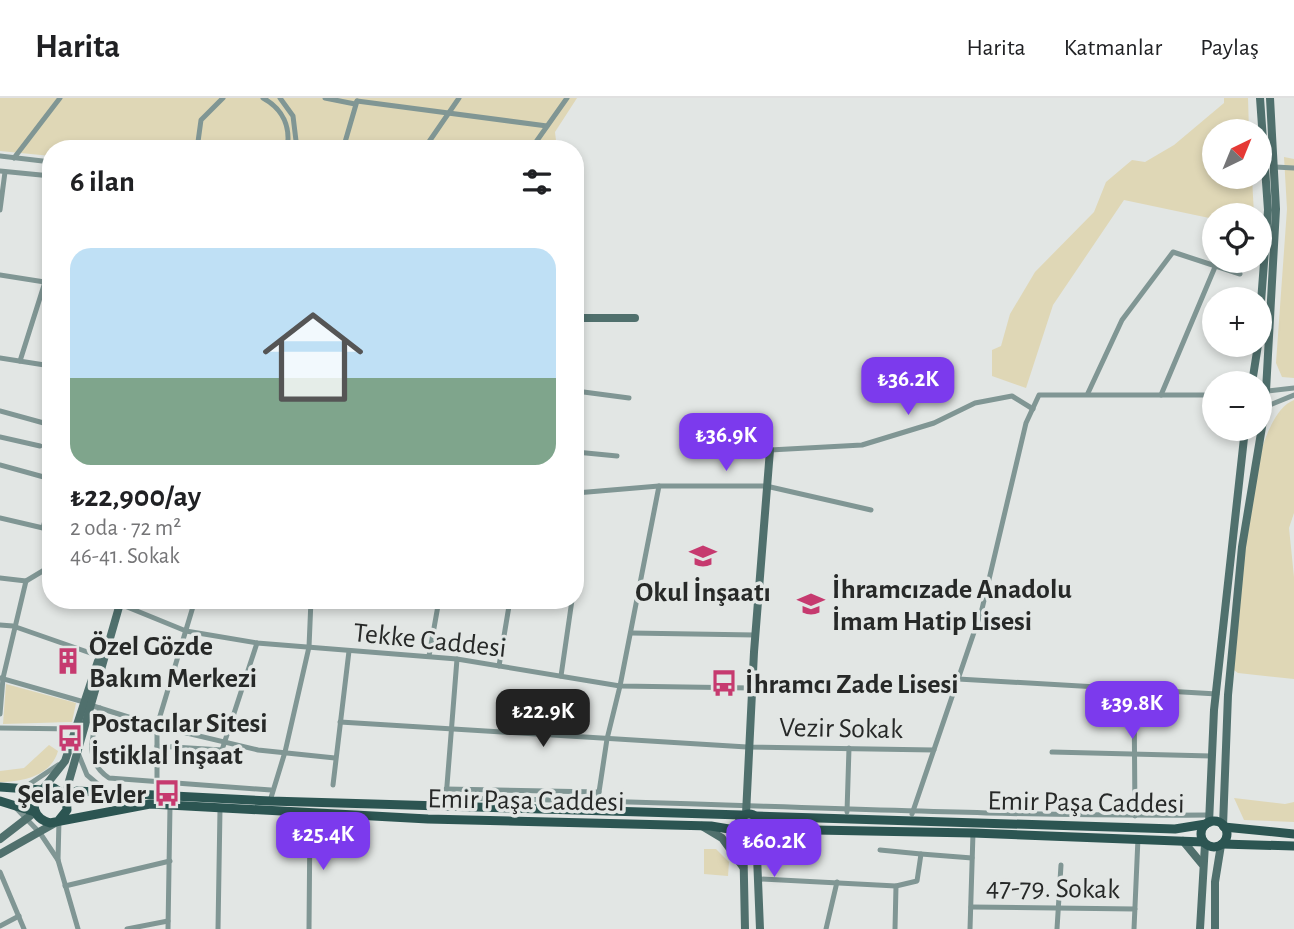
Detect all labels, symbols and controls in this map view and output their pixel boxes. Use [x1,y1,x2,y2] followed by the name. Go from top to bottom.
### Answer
[35,31,120,64] text: Harita
[967,36,1026,60] text: Harita
[1064,36,1162,60] text: Katmanlar
[1200,36,1259,60] text: Paylaş
[1202,119,1272,189] north arrow
[1202,119,1272,441] map controls
[518,163,556,201] icon: filters
[70,167,135,197] text: 6 ilan
[1202,203,1272,273] button: locate
[1202,287,1272,357] button: +
[250,294,376,420] icon: home
[851,358,965,417] pin: ₺36.2K
[877,368,939,391] text: ₺36.2K
[1202,371,1272,441] button: −
[669,414,783,473] pin: ₺36.9K
[695,424,757,447] text: ₺36.9K
[70,482,201,512] text: ₺22,900/ay
[70,517,181,540] text: 2 oda · 72 m²
[688,541,718,571] school or university icon: Okul İnşaatı
[70,545,180,568] text: 46-41. Sokak
[832,574,1072,636] place label: İhramcızade Anadolu İmam Hatip Lisesi
[635,577,771,607] place label: Okul İnşaatı
[796,589,826,619] school or university icon: İhramcızade Anadolu İmam Hatip Lisesi
[352,619,508,663] street label: Tekke Caddesi
[89,631,257,693] place label: Özel Gözde Bakım Merkezi
[53,646,83,676] building icon: Özel Gözde Bakım Merkezi
[709,668,739,698] bus stop icon: İhramcı Zade Lisesi
[745,669,959,699] place label: İhramcı Zade Lisesi
[1075,682,1189,741] pin: ₺39.8K
[486,690,600,749] pin: ₺22.9K
[1101,692,1163,715] text: ₺39.8K
[512,700,574,723] text: ₺22.9K
[91,710,268,770] place label: Postacılar Sitesi İstiklal İnşaat
[779,714,903,744] street label: Vezir Sokak
[55,723,85,753] bus stop icon: Postacılar Sitesi İstiklal İnşaat
[152,778,182,808] bus stop icon: Şelale Evler
[17,781,146,809] place label: Şelale Evler
[427,785,625,817] street label: Emir Paşa Caddesi
[987,787,1185,819] street label: Emir Paşa Caddesi
[266,812,380,872] pin: ₺25.4K
[717,820,831,879] pin: ₺60.2K
[292,823,354,846] text: ₺25.4K
[742,830,806,853] text: ₺60.2K
[986,874,1120,904] street label: 47-79. Sokak

